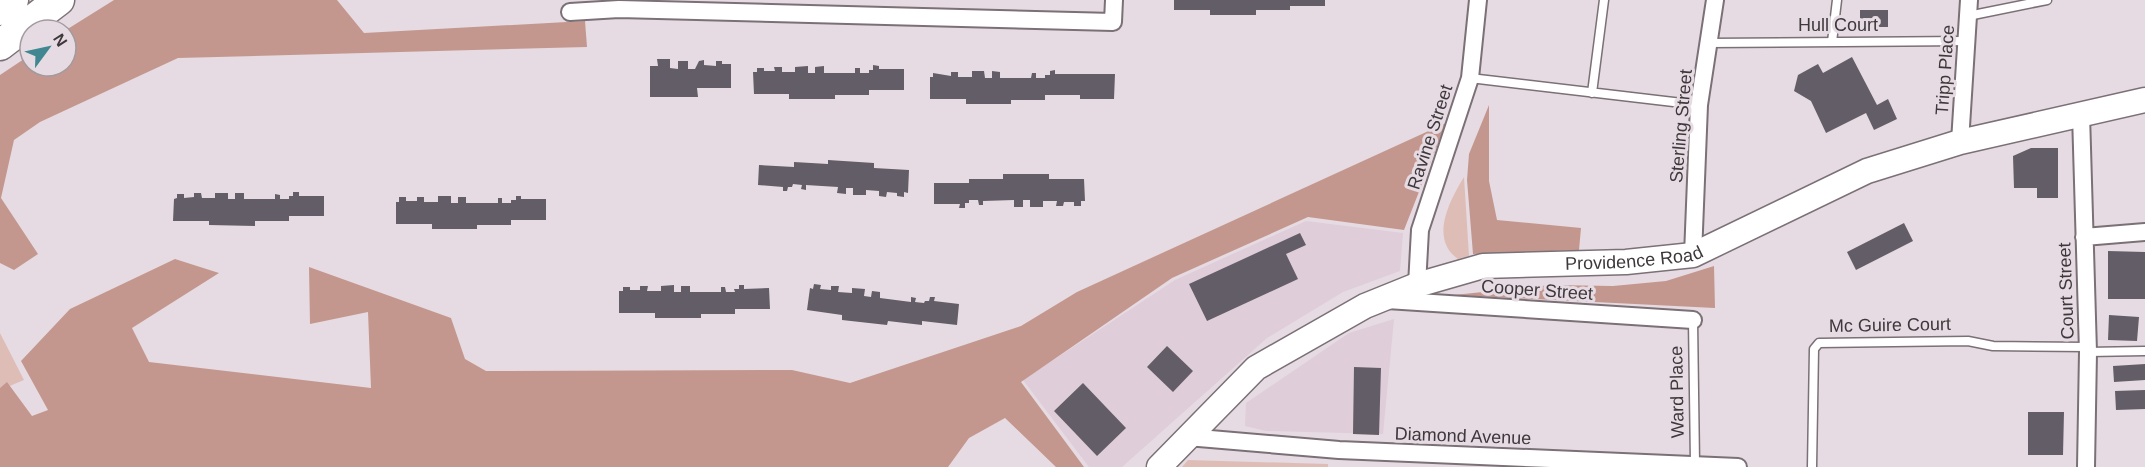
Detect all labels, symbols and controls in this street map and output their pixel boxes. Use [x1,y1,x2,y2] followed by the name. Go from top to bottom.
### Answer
[1798,15,1878,35] street label: Hull Court
[18,18,78,78] north arrow
[1932,24,1958,116] street label: Tripp Place
[50,31,70,50] text: N
[1666,68,1696,184] street label: Sterling Street
[1404,82,1456,192] street label: Ravine Street
[1565,242,1706,274] street label: Providence Road
[2054,242,2078,340] street label: Court Street
[1480,276,1594,304] street label: Cooper Street
[1829,314,1951,336] street label: Mc Guire Court
[1666,346,1688,438] street label: Ward Place
[1394,424,1532,448] street label: Diamond Avenue

